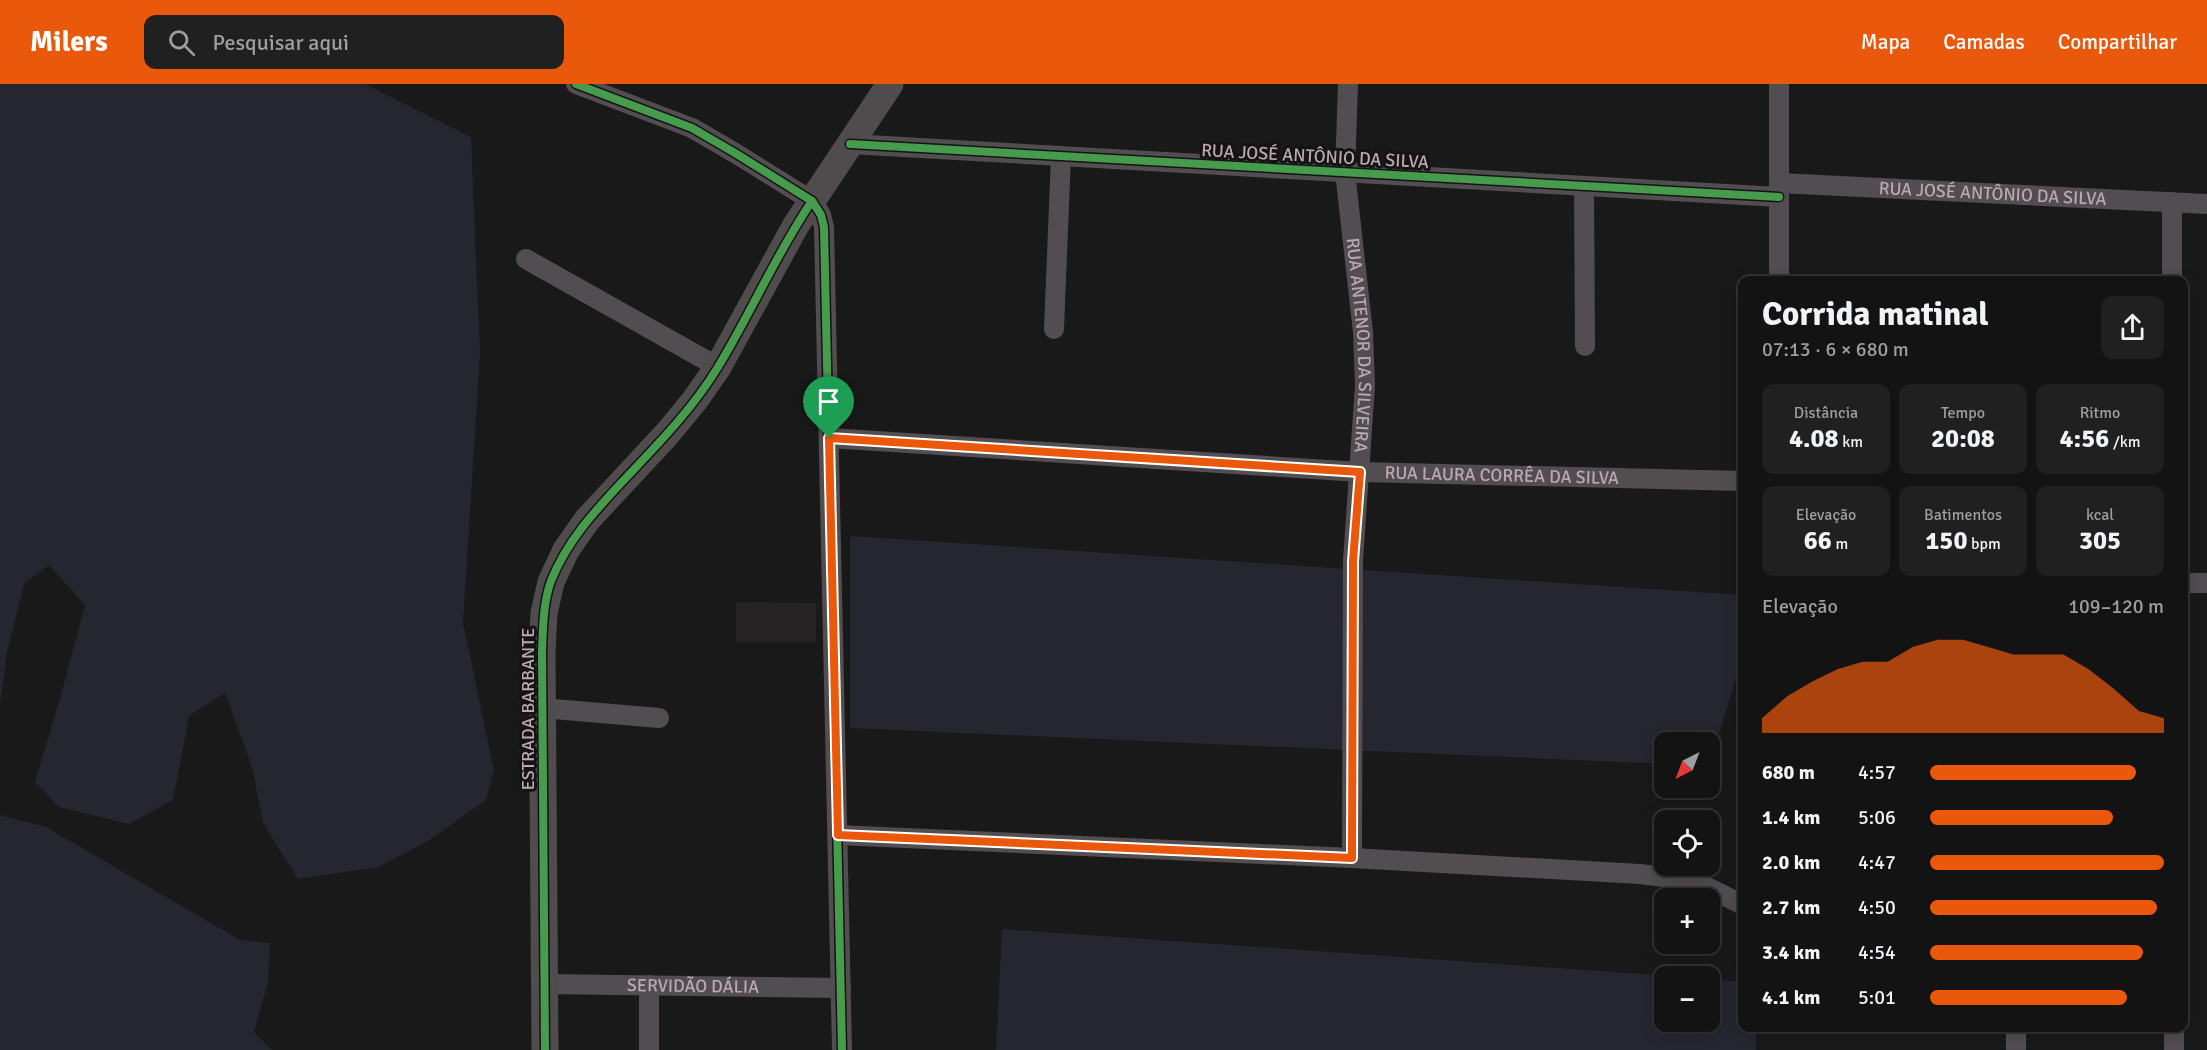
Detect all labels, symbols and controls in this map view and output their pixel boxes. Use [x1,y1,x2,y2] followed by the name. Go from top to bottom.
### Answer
[144,15,564,69] search box
[30,25,108,59] text: Milers
[165,26,198,59] icon: search
[213,29,349,56] text: Pesquisar aqui
[1861,29,1910,55] text: Mapa
[1943,29,2025,55] text: Camadas
[2058,29,2177,55] text: Compartilhar
[1201,139,1429,173] street label: RUA JOSÉ ANTÔNIO DA SILVA
[1878,177,2107,210] street label: RUA JOSÉ ANTÔNIO DA SILVA
[1341,237,1376,453] street label: RUA ANTENOR DA SILVEIRA
[1762,294,1989,335] text: Corrida matinal
[2101,296,2164,359] button: share
[1762,337,1909,362] text: 07:13 · 6 × 680 m
[803,376,854,438] pin
[812,385,845,418] icon: arrive
[1794,403,1858,423] text: Distância
[1941,403,1985,423] text: Tempo
[2080,403,2120,423] text: Ritmo
[1789,423,1839,455] text: 4.08
[1931,423,1995,455] text: 20:08
[2060,423,2109,455] text: 4:56
[1839,432,1863,452] text: km
[2109,432,2140,452] text: /km
[1384,462,1619,489] street label: RUA LAURA CORRÊA DA SILVA
[1796,505,1856,525] text: Elevação
[1924,505,2002,525] text: Batimentos
[2086,505,2114,525] text: kcal
[1804,525,1832,557] text: 66
[1925,525,1967,557] text: 150
[2079,525,2121,557] text: 305
[1832,534,1848,554] text: m
[1967,534,2001,554] text: bpm
[1762,594,1838,619] text: Elevação
[2068,594,2164,619] text: 109–120 m
[517,628,539,790] street label: ESTRADA BARBANTE
[1654,732,1720,798] north arrow
[1654,732,1720,1032] map controls
[1762,760,1815,785] text: 680 m
[1858,760,1896,785] text: 4:57
[1762,805,1820,830] text: 1.4 km
[1858,805,1896,830] text: 5:06
[1654,810,1720,876] button: locate
[1762,850,1820,875] text: 2.0 km
[1858,850,1896,875] text: 4:47
[1654,888,1720,954] button: +
[1762,895,1820,920] text: 2.7 km
[1858,895,1896,920] text: 4:50
[1762,940,1820,965] text: 3.4 km
[1858,940,1896,965] text: 4:54
[1654,966,1720,1032] button: −
[627,974,759,998] street label: SERVIDÃO DÁLIA
[1762,985,1820,1010] text: 4.1 km
[1858,985,1896,1010] text: 5:01

